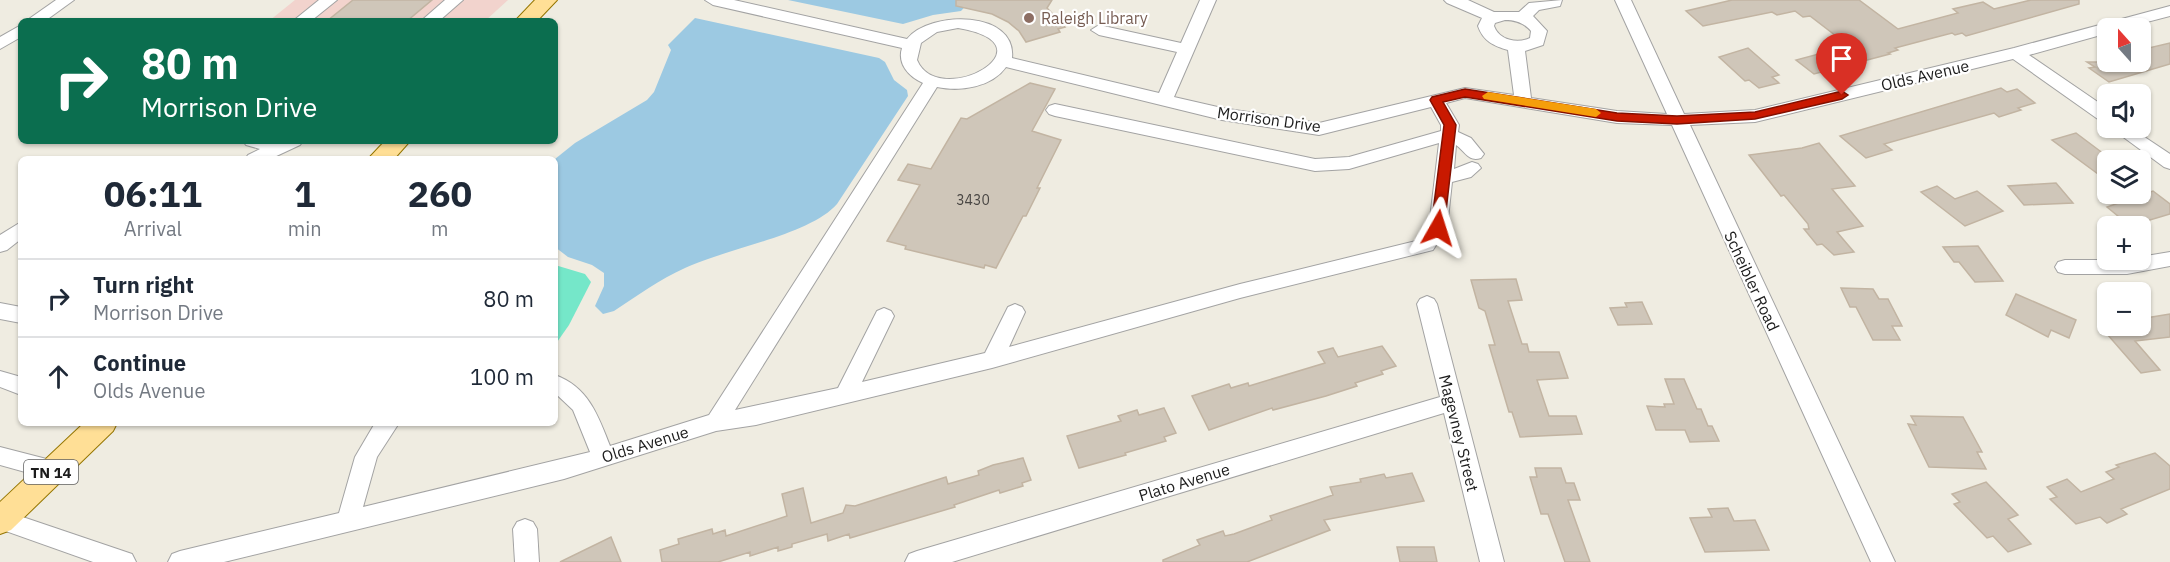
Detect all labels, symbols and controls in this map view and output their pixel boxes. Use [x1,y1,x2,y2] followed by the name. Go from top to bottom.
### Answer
[1041,8,1148,28] place label: Raleigh Library
[1022,11,1036,25] marker: Raleigh Library
[2097,18,2151,72] north arrow
[2097,18,2151,336] map controls
[1816,33,1867,95] pin
[141,36,239,91] text: 80 m
[42,42,120,120] icon: right
[1825,42,1858,75] icon: arrive
[1879,55,1971,95] street label: Olds Avenue
[2097,84,2151,138] button: sound
[141,89,317,124] text: Morrison Drive
[1216,102,1322,136] street label: Morrison Drive
[2097,150,2151,204] button: layers
[104,170,202,217] text: 06:11
[294,170,316,217] text: 1
[407,170,472,217] text: 260
[956,191,990,209] house number: 3430
[1406,196,1470,260] position arrow
[124,215,182,242] text: Arrival
[288,215,322,242] text: min
[431,215,449,242] text: m
[2097,216,2151,270] button: +
[1720,228,1784,334] street label: Scheibler Road
[93,270,194,299] text: Turn right
[42,282,75,315] icon: right
[2097,282,2151,336] button: −
[483,284,534,313] text: 80 m
[93,299,224,326] text: Morrison Drive
[93,348,186,377] text: Continue
[42,360,75,393] icon: ahead
[470,362,534,391] text: 100 m
[1435,372,1483,494] street label: Magevney Street
[93,377,205,404] text: Olds Avenue
[599,421,691,467] street label: Olds Avenue
[1136,459,1232,505] street label: Plato Avenue
[24,460,78,484] road number: TN 14

